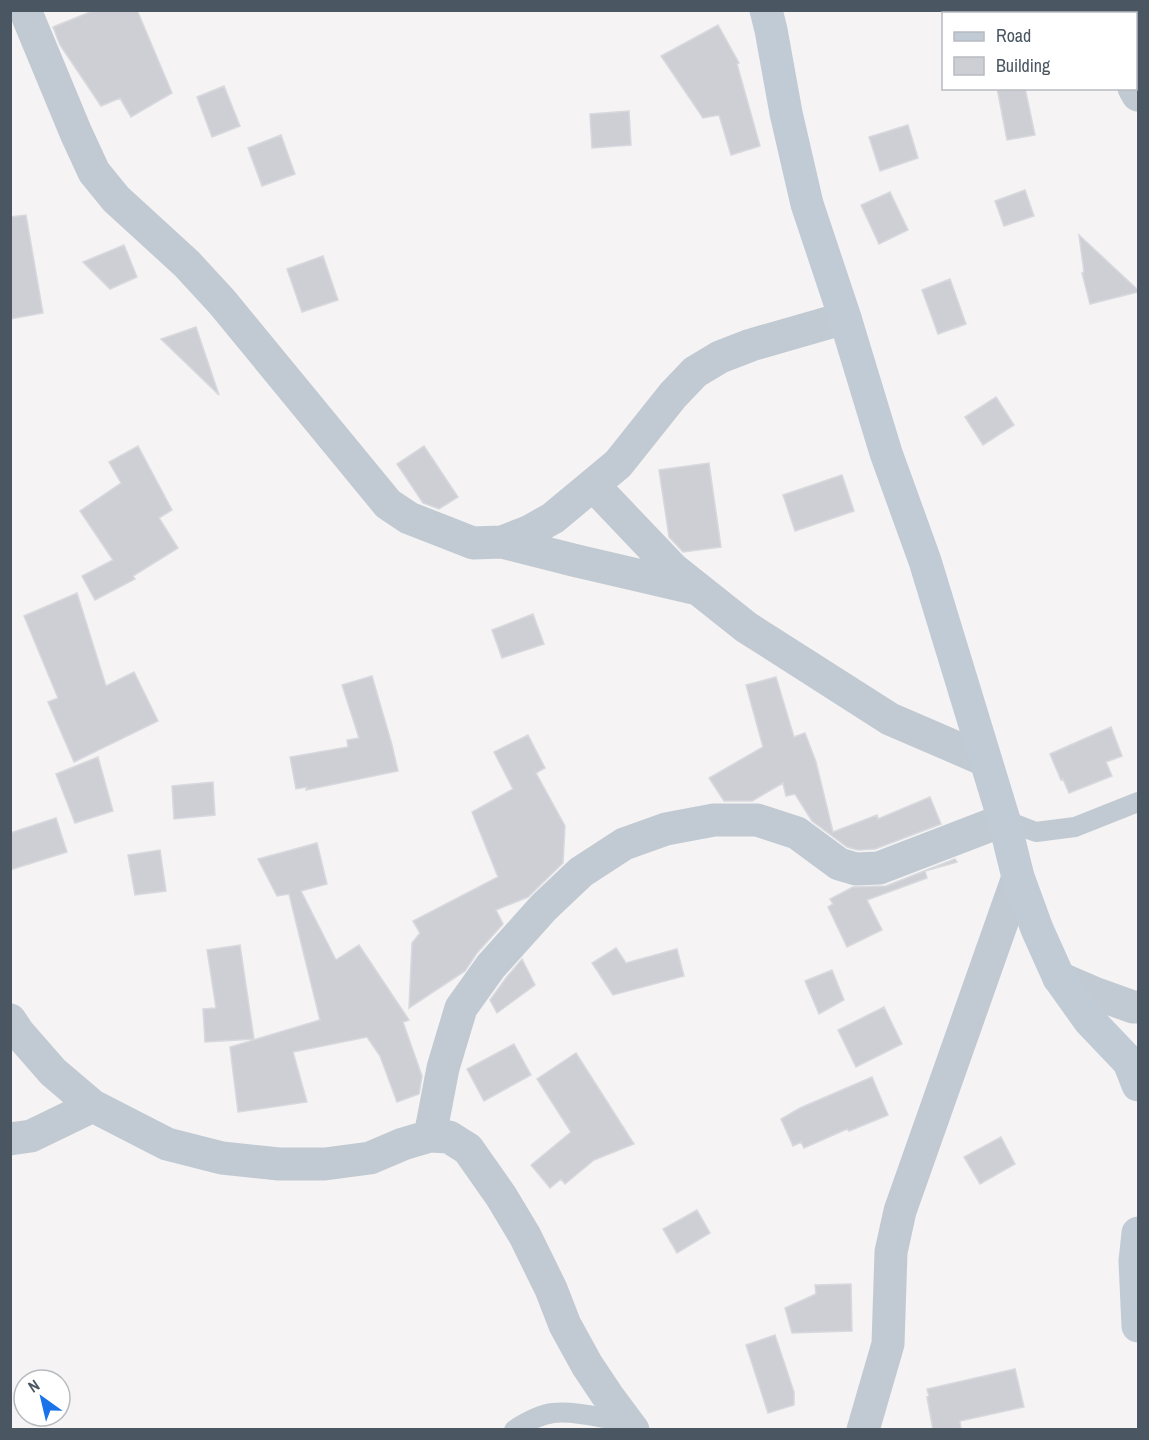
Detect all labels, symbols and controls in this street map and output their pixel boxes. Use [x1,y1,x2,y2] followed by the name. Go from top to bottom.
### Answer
[942,12,1137,90] legend
[996,23,1031,48] text: Road
[996,53,1051,78] text: Building
[12,1368,72,1428] north arrow
[24,1374,44,1397] text: N

